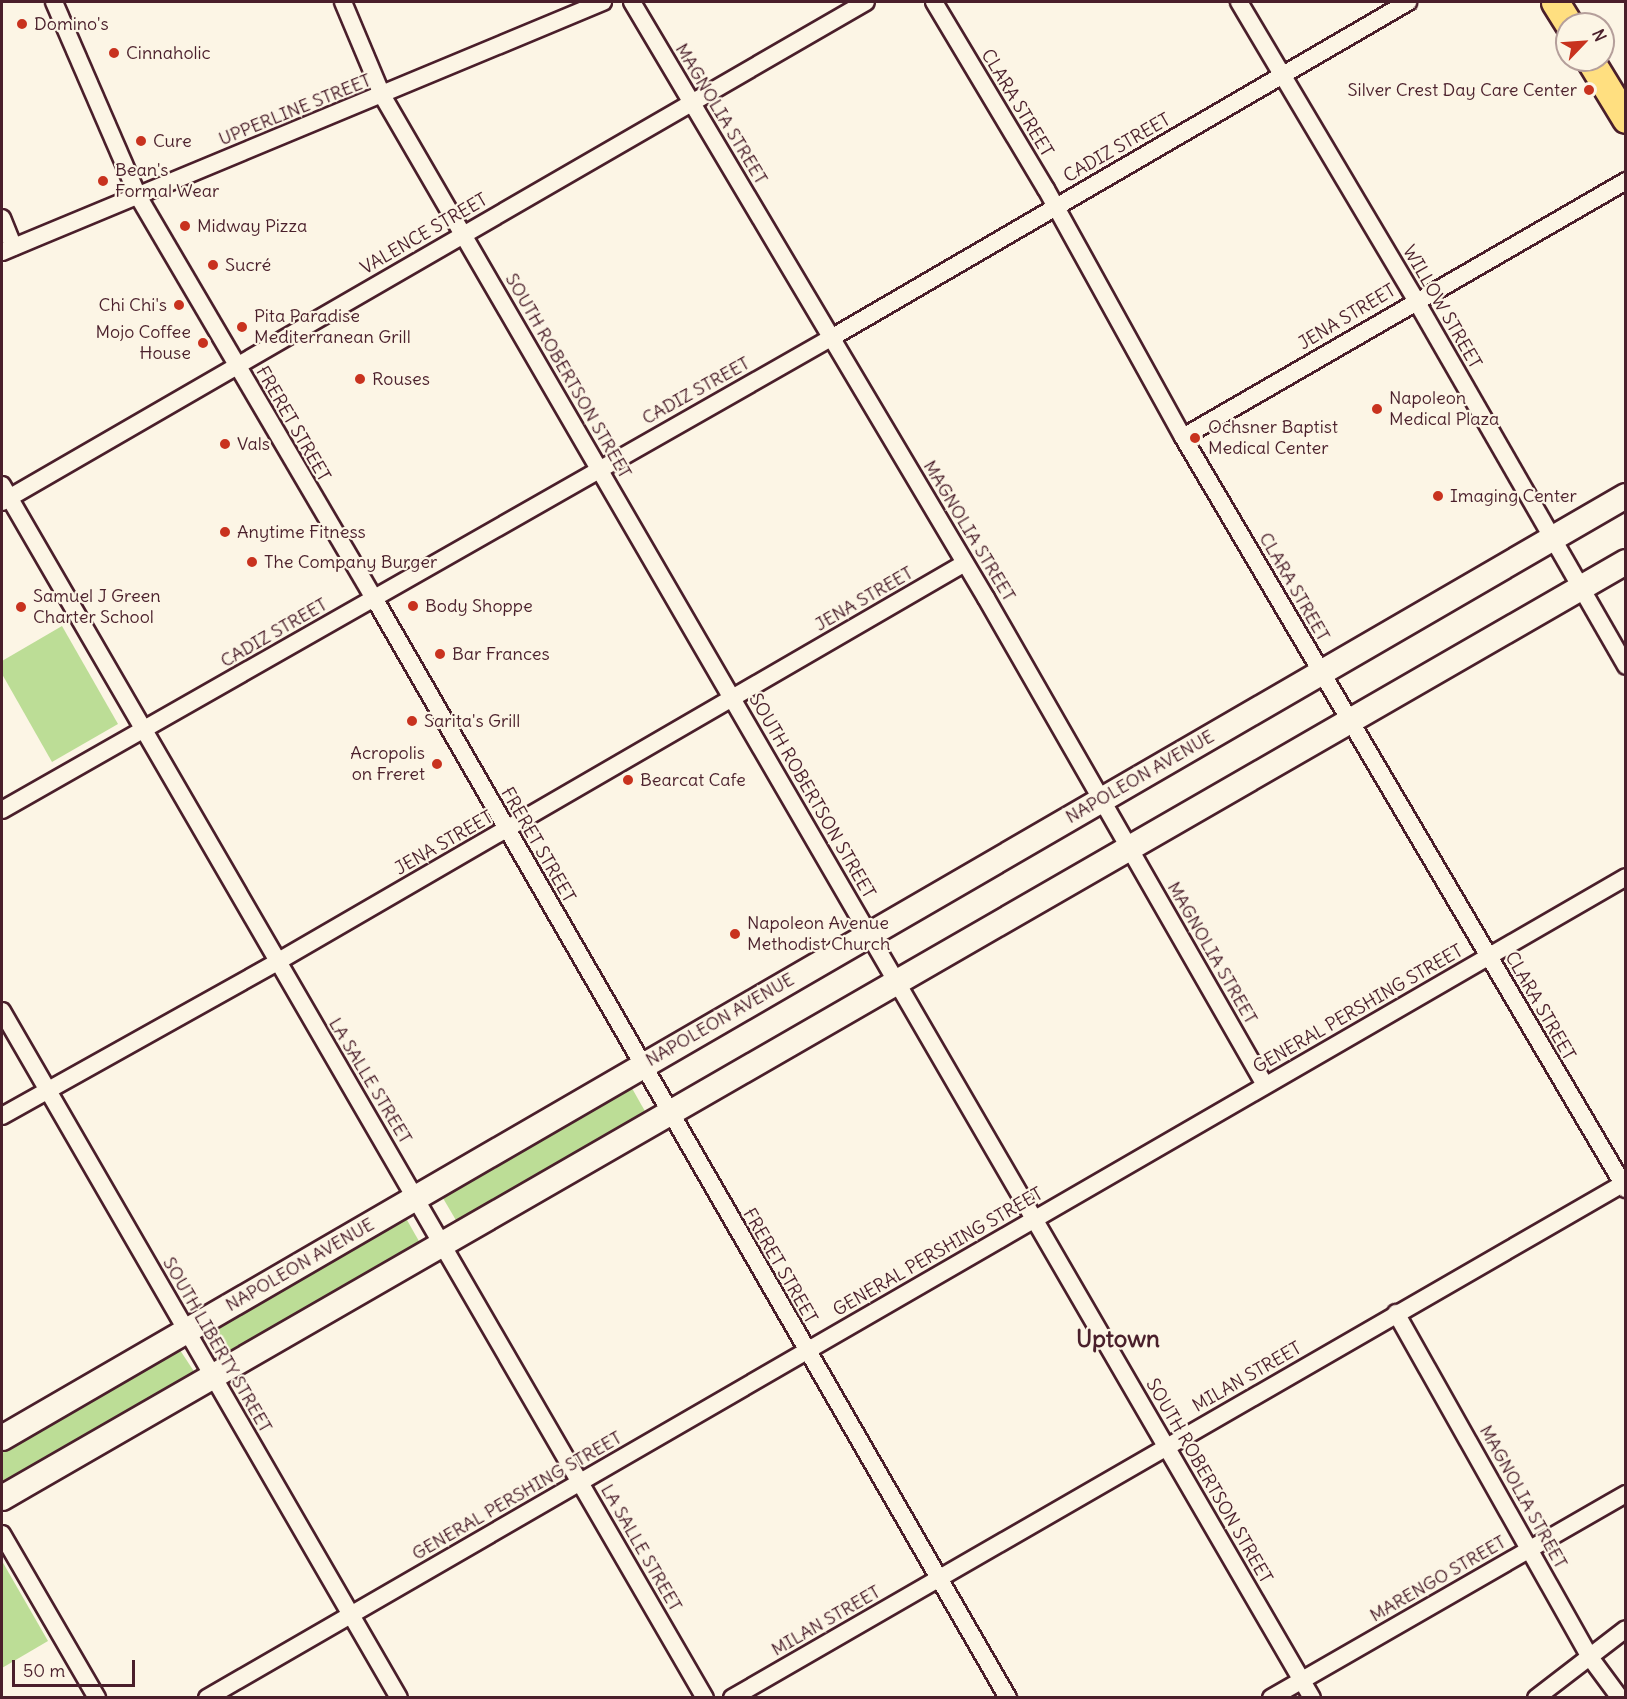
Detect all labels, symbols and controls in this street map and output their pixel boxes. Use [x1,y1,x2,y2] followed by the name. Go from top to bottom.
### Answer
[1555,12,1615,72] north arrow
[34,13,109,35] place label: Domino's
[15,17,29,31] marker: Domino's
[1588,26,1611,44] text: N
[670,40,772,188] street label: MAGNOLIA STREET
[126,42,211,64] place label: Cinnaholic
[976,45,1058,161] street label: CLARA STREET
[107,46,121,60] marker: Cinnaholic
[216,70,374,150] street label: UPPERLINE STREET
[1348,79,1577,101] place label: Silver Crest Day Care Center
[1582,83,1596,97] marker: Silver Crest Day Care Center
[1060,109,1174,187] street label: CADIZ STREET
[153,130,192,152] place label: Cure
[134,134,148,148] marker: Cure
[115,160,219,202] place label: Bean's Formal Wear
[96,174,110,188] marker: Bean's Formal Wear
[357,189,491,279] street label: VALENCE STREET
[197,215,307,237] place label: Midway Pizza
[178,219,192,233] marker: Midway Pizza
[1398,241,1486,373] street label: WILLOW STREET
[225,254,271,276] place label: Sucré
[206,258,220,272] marker: Sucré
[500,270,636,482] street label: SOUTH ROBERTSON STREET
[1294,280,1400,354] street label: JENA STREET
[99,294,167,316] place label: Chi Chi's
[172,298,186,312] marker: Chi Chi's
[254,306,411,348] place label: Pita Paradise Mediterranean Grill
[235,320,249,334] marker: Pita Paradise Mediterranean Grill
[96,322,191,364] place label: Mojo Coffee House
[196,336,210,350] marker: Mojo Coffee House
[639,353,753,429] street label: CADIZ STREET
[251,363,335,485] street label: FRERET STREET
[372,368,430,390] place label: Rouses
[353,372,367,386] marker: Rouses
[1389,388,1499,430] place label: Napoleon Medical Plaza
[1370,402,1384,416] marker: Napoleon Medical Plaza
[1208,417,1338,460] place label: Ochsner Baptist Medical Center
[1186,429,1204,447] marker: Ochsner Baptist Medical Center
[237,433,270,455] place label: Vals
[218,437,232,451] marker: Vals
[918,457,1020,605] street label: MAGNOLIA STREET
[1450,485,1577,507] place label: Imaging Center
[1431,489,1445,503] marker: Imaging Center
[237,521,366,543] place label: Anytime Fitness
[218,525,232,539] marker: Anytime Fitness
[1254,529,1334,645] street label: CLARA STREET
[264,551,437,573] place label: The Company Burger
[245,555,259,569] marker: The Company Burger
[811,562,917,636] street label: JENA STREET
[33,586,161,628] place label: Samuel J Green Charter School
[217,594,331,672] street label: CADIZ STREET
[425,595,533,617] place label: Body Shoppe
[406,599,420,613] marker: Body Shoppe
[14,600,28,614] marker: Samuel J Green Charter School
[452,643,550,665] place label: Bar Frances
[433,647,447,661] marker: Bar Frances
[744,690,880,902] street label: SOUTH ROBERTSON STREET
[424,710,520,732] place label: Sarita's Grill
[405,714,419,728] marker: Sarita's Grill
[1062,726,1218,828] street label: NAPOLEON AVENUE
[350,743,425,786] place label: Acropolis on Freret
[430,757,444,771] marker: Acropolis on Freret
[640,769,746,791] place label: Bearcat Cafe
[621,773,635,787] marker: Bearcat Cafe
[496,784,580,906] street label: FRERET STREET
[391,806,497,880] street label: JENA STREET
[1163,878,1261,1028] street label: MAGNOLIA STREET
[747,913,890,956] place label: Napoleon Avenue Methodist Church
[728,927,742,941] marker: Napoleon Avenue Methodist Church
[1249,940,1467,1078] street label: GENERAL PERSHING STREET
[1500,948,1580,1064] street label: CLARA STREET
[642,969,798,1071] street label: NAPOLEON AVENUE
[324,1014,416,1148] street label: LA SALLE STREET
[829,1183,1047,1321] street label: GENERAL PERSHING STREET
[738,1205,822,1327] street label: FRERET STREET
[222,1214,378,1316] street label: NAPOLEON AVENUE
[158,1253,276,1437] street label: SOUTH LIBERTY STREET
[1076,1325,1160,1353] district label: Uptown
[1189,1337,1305,1417] street label: MILAN STREET
[1141,1375,1277,1587] street label: SOUTH ROBERTSON STREET
[1475,1422,1571,1572] street label: MAGNOLIA STREET
[408,1427,626,1565] street label: GENERAL PERSHING STREET
[596,1481,686,1615] street label: LA SALLE STREET
[1366,1531,1510,1627] street label: MARENGO STREET
[768,1581,884,1661] street label: MILAN STREET
[15,1648,138,1686] scale bar
[23,1659,65,1682] text: 50 m

